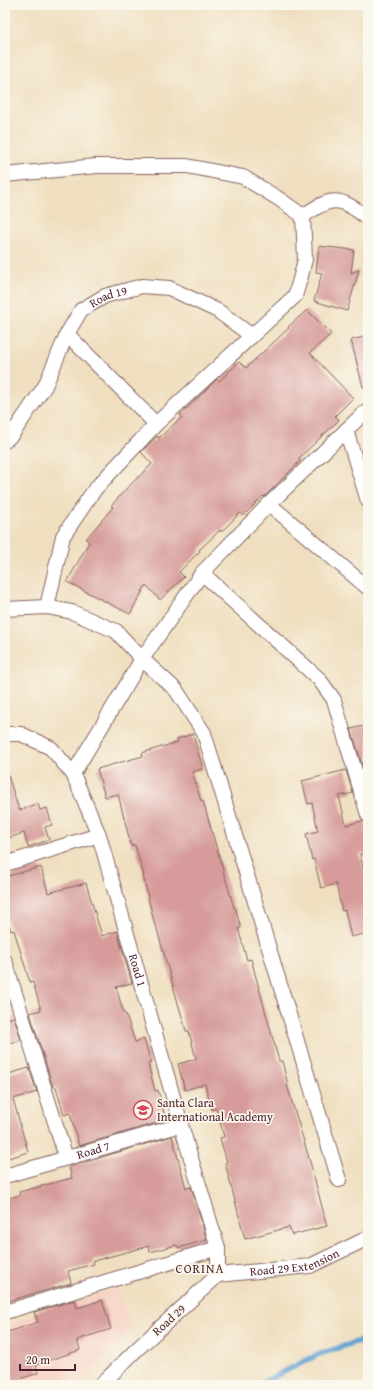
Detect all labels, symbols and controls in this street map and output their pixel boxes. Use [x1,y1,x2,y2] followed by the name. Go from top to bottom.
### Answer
[86,281,129,311] street label: Road 19
[125,952,151,989] street label: Road 1
[157,1094,273,1125] place label: Santa Clara International Academy
[132,1099,154,1121] school or university icon: Santa Clara International Academy
[75,1137,112,1163] street label: Road 7
[249,1244,342,1280] street label: Road 29 Extension
[176,1259,224,1278] district label: CORINA
[148,1300,189,1339] street label: Road 29
[20,1346,75,1372] scale bar
[26,1351,50,1368] text: 20 m

